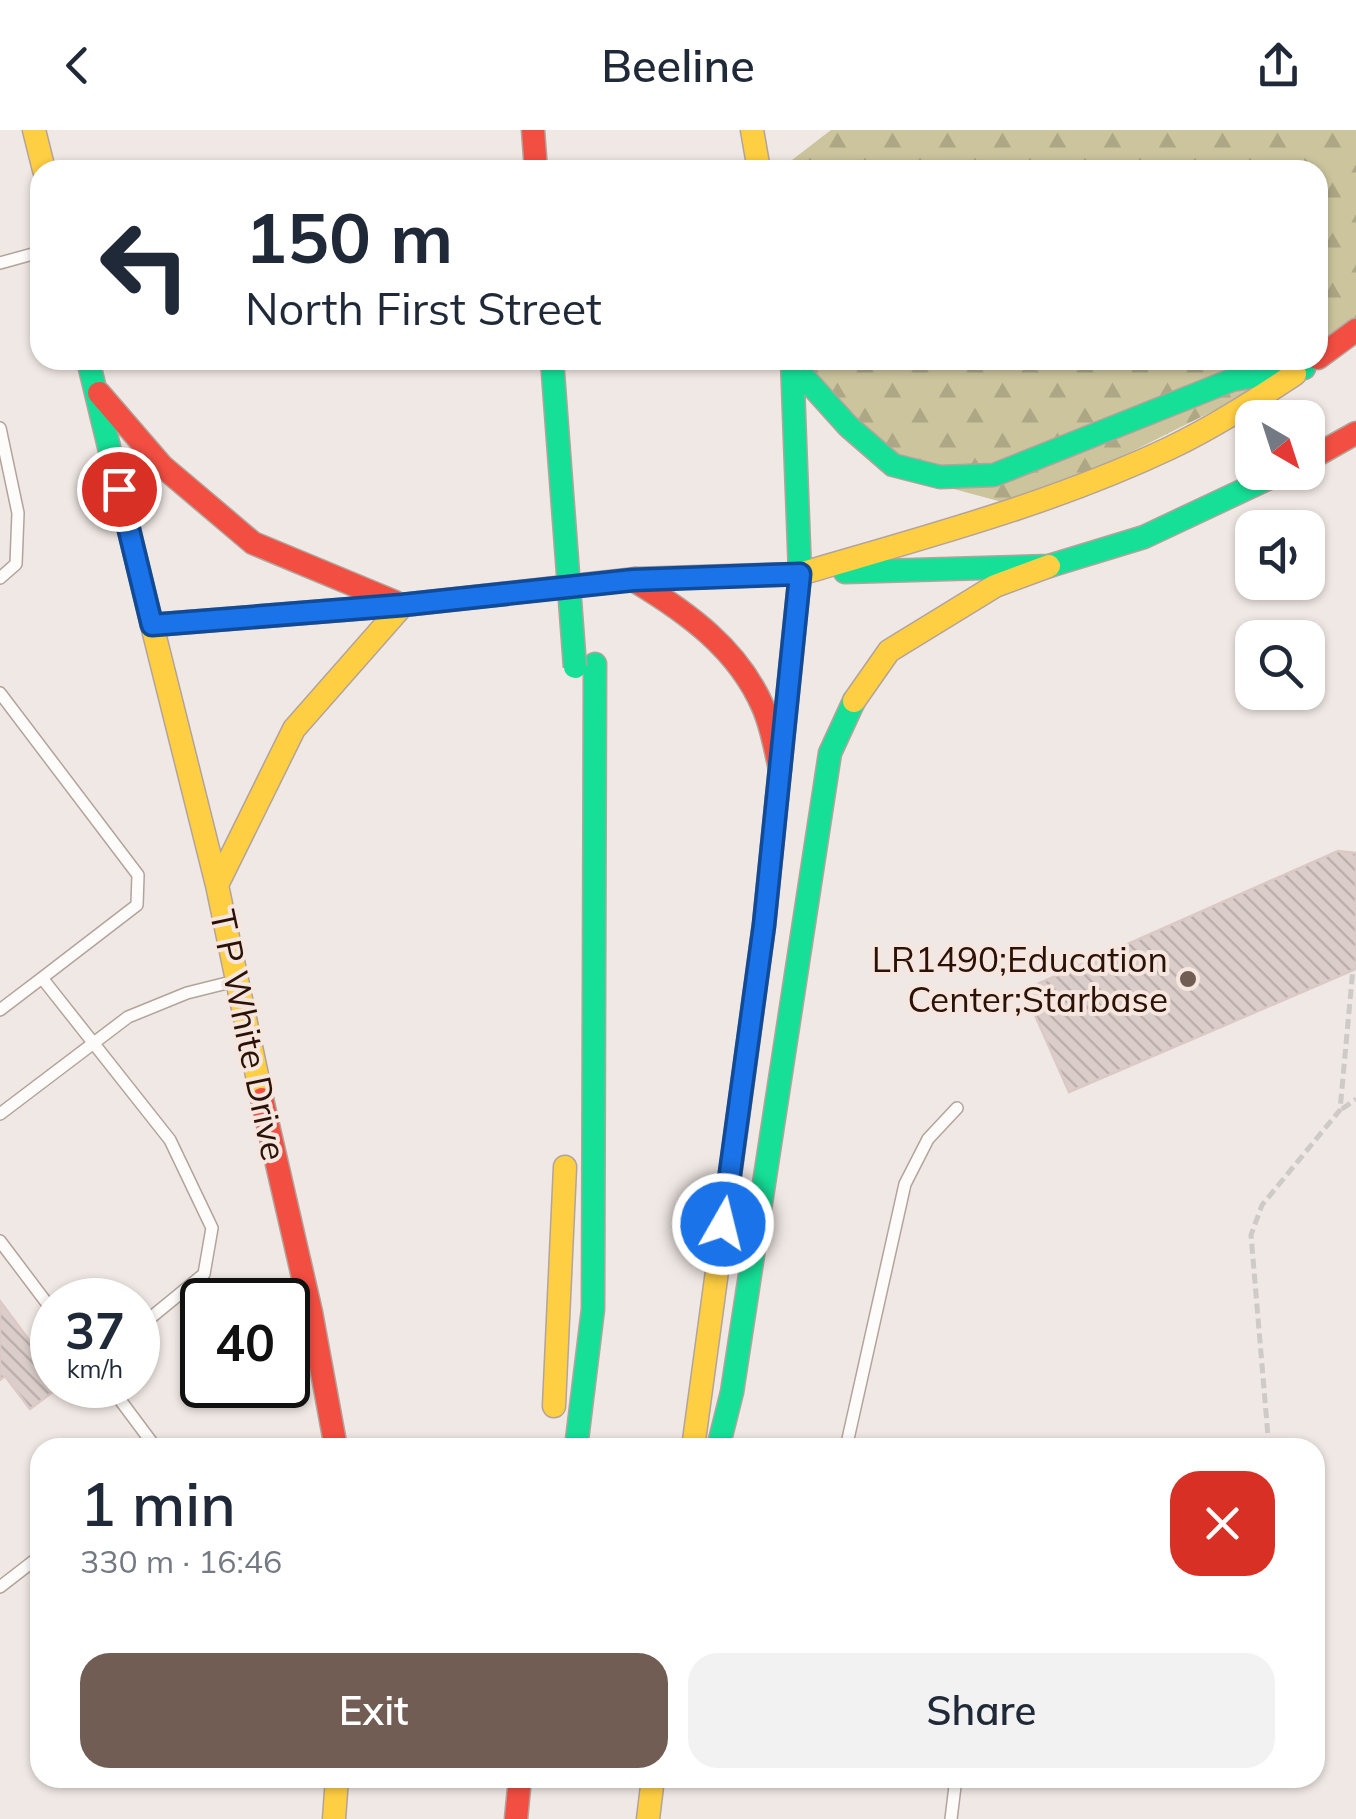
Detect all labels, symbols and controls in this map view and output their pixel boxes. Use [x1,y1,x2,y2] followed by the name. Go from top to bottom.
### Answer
[601,37,755,93] text: Beeline
[50,38,105,93] icon: back
[1251,38,1306,93] icon: share
[245,193,453,281] text: 150 m
[80,200,210,330] icon: left
[245,280,602,336] text: North First Street
[1235,400,1325,490] north arrow
[1235,400,1325,710] map controls
[77,447,162,532] pin
[92,462,147,517] icon: arrive
[1235,510,1325,600] button: sound
[1235,620,1325,710] button: search
[201,906,297,1164] street label: T P White Drive
[872,937,1168,1021] place label: LR1490;Education Center;Starbase
[1177,968,1199,990] marker: LR1490;Education Center;Starbase
[671,1172,775,1276] position arrow
[180,1278,310,1408] speed limit sign: 40
[65,1299,125,1362] text: 37
[67,1353,123,1384] text: km/h
[80,1466,236,1541] text: 1 min
[1170,1471,1275,1576] button: close
[80,1541,282,1581] text: 330 m · 16:46
[80,1653,668,1768] button: Exit
[688,1653,1275,1768] button: Share

